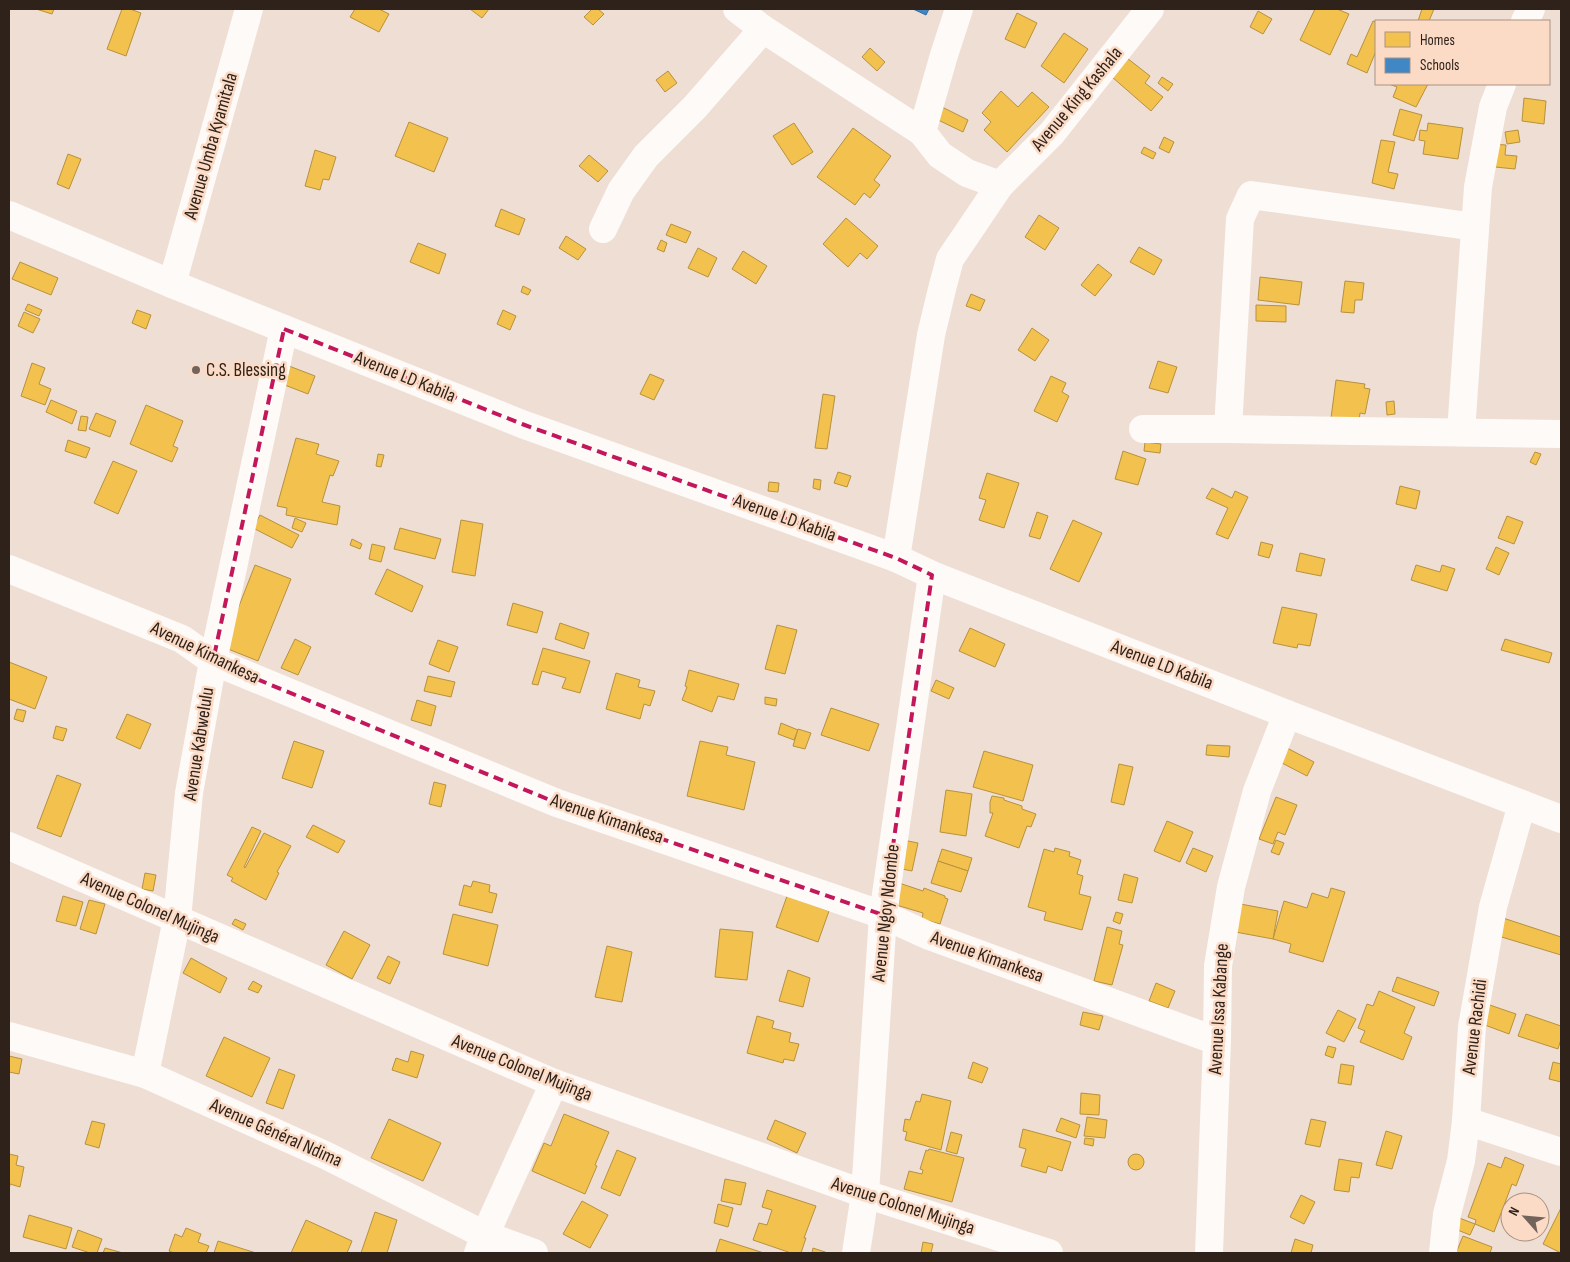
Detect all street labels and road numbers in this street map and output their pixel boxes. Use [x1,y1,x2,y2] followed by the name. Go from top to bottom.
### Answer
[1026,42,1127,157] street label: Avenue King Kashala
[179,70,243,223] street label: Avenue Umba Kyamitala
[350,346,459,408] street label: Avenue LD Kabila
[730,489,839,547] street label: Avenue LD Kabila
[146,616,263,689] street label: Avenue Kimankesa
[1107,635,1216,695] street label: Avenue LD Kabila
[179,686,219,803] street label: Avenue Kabwelulu
[547,789,667,849] street label: Avenue Kimankesa
[867,843,905,984] street label: Avenue Ngoy Ndombe
[76,867,223,949] street label: Avenue Colonel Mujinga
[927,926,1046,988] street label: Avenue Kimankesa
[1204,943,1234,1076] street label: Avenue Issa Kabange
[1458,978,1492,1077] street label: Avenue Rachidi
[448,1029,595,1107] street label: Avenue Colonel Mujinga
[206,1093,346,1172] street label: Avenue Général Ndima
[828,1172,977,1240] street label: Avenue Colonel Mujinga

